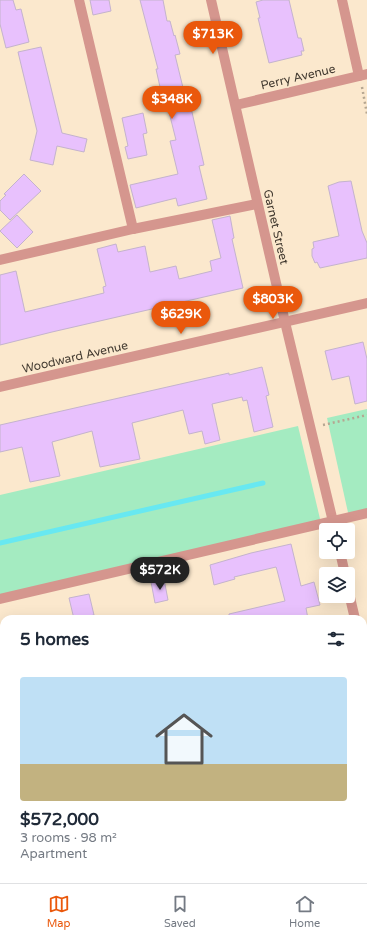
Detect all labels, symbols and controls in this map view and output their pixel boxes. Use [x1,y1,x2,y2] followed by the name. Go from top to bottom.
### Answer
[185,21,241,55] pin: $713K
[192,26,234,42] text: $713K
[259,62,337,92] street label: Perry Avenue
[144,86,200,120] pin: $348K
[151,91,193,107] text: $348K
[261,188,292,266] street label: Garnet Street
[245,286,301,320] pin: $803K
[252,291,294,307] text: $803K
[153,301,209,335] pin: $629K
[160,306,202,322] text: $629K
[21,338,129,376] street label: Woodward Avenue
[319,523,355,603] map controls
[319,523,355,559] button: locate
[132,557,188,591] pin: $572K
[139,562,181,578] text: $572K
[319,567,355,603] button: layers
[325,628,347,650] icon: filters
[20,629,89,650] text: 5 homes
[148,703,220,775] icon: home
[20,809,99,830] text: $572,000
[20,830,117,846] text: 3 rooms · 98 m²
[20,846,87,862] text: Apartment
[47,893,70,930] tab: Map
[164,893,196,930] tab: Saved
[289,893,320,930] tab: Home

